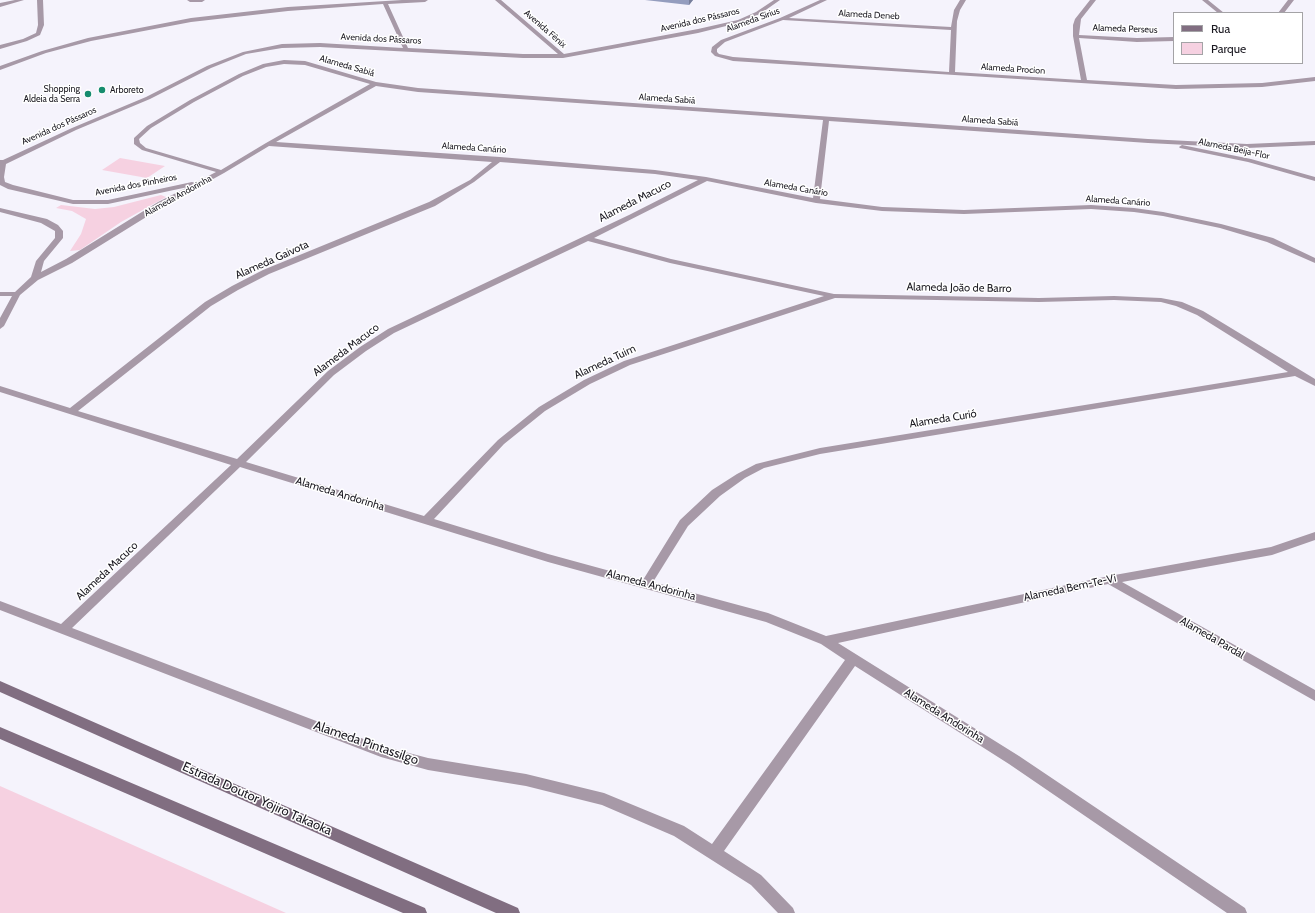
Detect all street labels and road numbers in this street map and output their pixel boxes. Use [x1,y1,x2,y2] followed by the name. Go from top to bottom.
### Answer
[725,5,781,35] street label: Alameda Sirius
[659,6,741,34] street label: Avenida dos Pássaros
[522,8,568,50] street label: Avenida Fênix
[838,8,900,22] street label: Alameda Deneb
[1092,22,1158,36] street label: Alameda Perseus
[340,31,422,47] street label: Avenida dos Pássaros
[318,53,376,79] street label: Alameda Sabiá
[980,61,1046,77] street label: Alameda Procion
[638,92,696,106] street label: Alameda Sabiá
[20,105,98,147] street label: Avenida dos Pássaros
[961,114,1019,128] street label: Alameda Sabiá
[1198,136,1270,162] street label: Alameda Beija-Flor
[441,140,507,156] street label: Alameda Canário
[94,172,178,198] street label: Avenida dos Pinheiros
[142,173,214,219] street label: Alameda Andorinha
[597,177,673,225] street label: Alameda Macuco
[763,177,829,199] street label: Alameda Canário
[1085,193,1151,209] street label: Alameda Canário
[233,238,311,282] street label: Alameda Gaivota
[906,280,1012,296] street label: Alameda João de Barro
[310,321,382,379] street label: Alameda Macuco
[572,342,638,382] street label: Alameda Tuim
[908,407,978,431] street label: Alameda Curió
[294,474,386,514] street label: Alameda Andorinha
[73,539,141,603] street label: Alameda Macuco
[605,567,697,603] street label: Alameda Andorinha
[1022,572,1118,604] street label: Alameda Bem-Te-Vi
[1177,614,1247,662] street label: Alameda Pardal
[901,686,987,746] street label: Alameda Andorinha
[312,718,420,768] street label: Alameda Pintassilgo
[180,759,334,839] street label: Estrada Doutor Yojiro Takaoka

